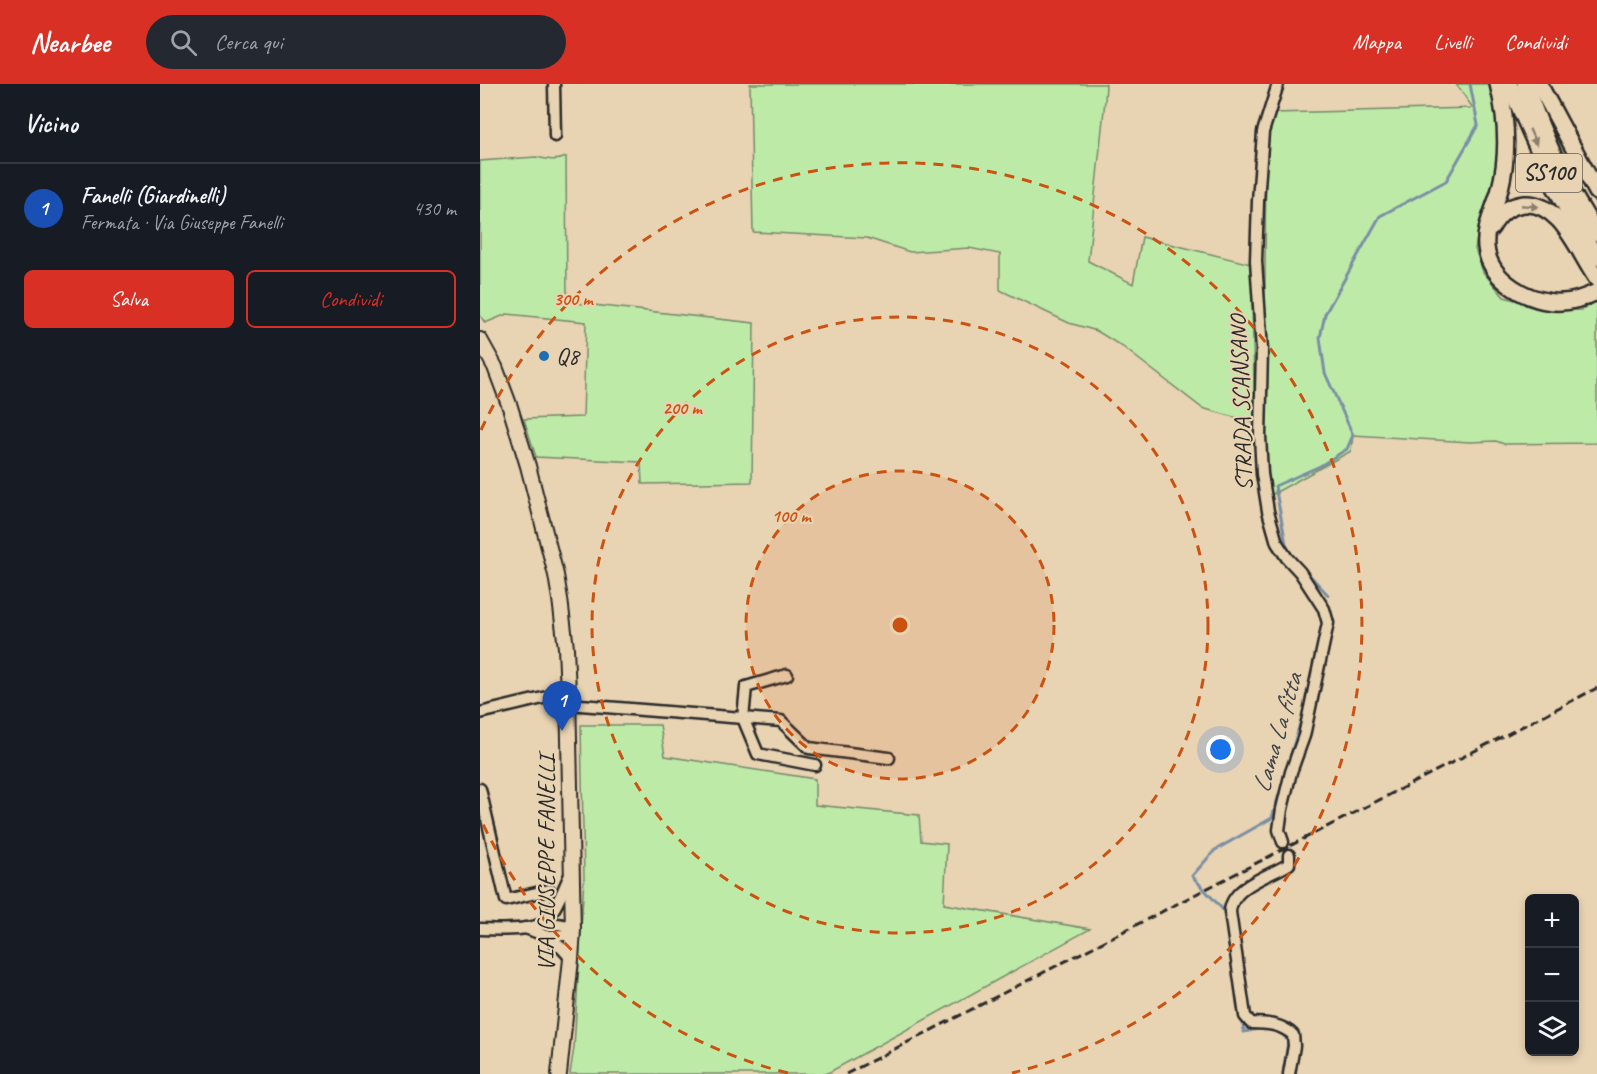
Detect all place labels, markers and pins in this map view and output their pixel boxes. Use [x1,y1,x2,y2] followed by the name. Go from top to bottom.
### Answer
[556,341,581,371] place label: Q8
[537,349,551,363] marker: Q8
[890,615,910,635] centre of rings
[542,682,581,731] pin: 1

